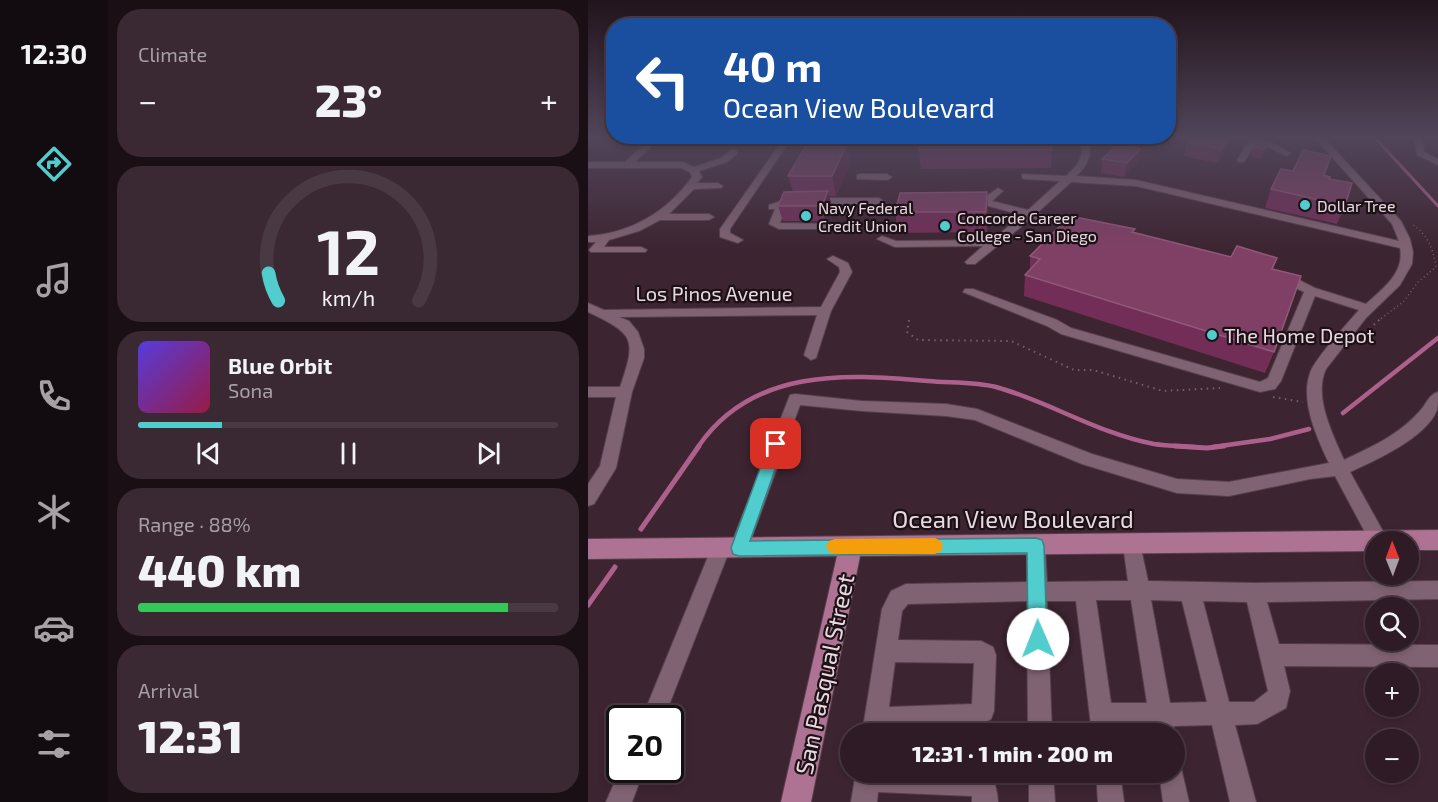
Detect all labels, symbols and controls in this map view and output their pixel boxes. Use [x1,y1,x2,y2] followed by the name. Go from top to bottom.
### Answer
[21,37,87,69] text: 12:30
[723,40,822,90] text: 40 m
[138,42,207,66] text: Climate
[624,42,702,120] icon: left
[315,72,382,126] text: 23°
[138,80,157,120] text: −
[540,80,558,120] text: +
[723,91,995,123] text: Ocean View Boulevard
[33,143,75,185] icon: directions
[1317,196,1395,215] place label: Dollar Tree
[818,198,913,235] place label: Navy Federal Credit Union
[1298,198,1312,212] marker: Dollar Tree
[957,208,1097,245] place label: Concorde Career College - San Diego
[799,209,813,223] marker: Navy Federal Credit Union
[316,213,380,288] text: 12
[938,219,952,233] marker: Concorde Career College - San Diego
[33,259,75,301] icon: music
[635,281,793,305] street label: Los Pinos Avenue
[321,285,375,310] text: km/h
[1224,323,1375,347] place label: The Home Depot
[1205,328,1219,342] marker: The Home Depot
[228,352,332,378] text: Blue Orbit
[33,375,75,417] icon: phone
[228,378,273,402] text: Sona
[750,418,801,469] pin
[759,427,792,460] icon: arrive
[192,437,225,470] icon: previous
[332,437,365,470] icon: pause
[472,437,505,470] icon: next
[33,491,75,533] icon: climate
[892,504,1134,533] street label: Ocean View Boulevard
[138,512,251,536] text: Range · 88%
[1365,531,1419,585] north arrow
[1365,531,1419,783] map controls
[138,542,301,596] text: 440 km
[789,571,859,777] street label: San Pasqual Street
[1365,597,1419,651] button: search
[33,607,75,649] icon: car
[1006,607,1070,671] position arrow
[1365,663,1419,717] button: +
[138,678,199,702] text: Arrival
[606,705,684,783] speed limit sign: 20
[138,708,243,762] text: 12:31
[33,723,75,765] icon: filters
[1365,729,1419,783] button: −
[912,740,1113,766] text: 12:31 · 1 min · 200 m

